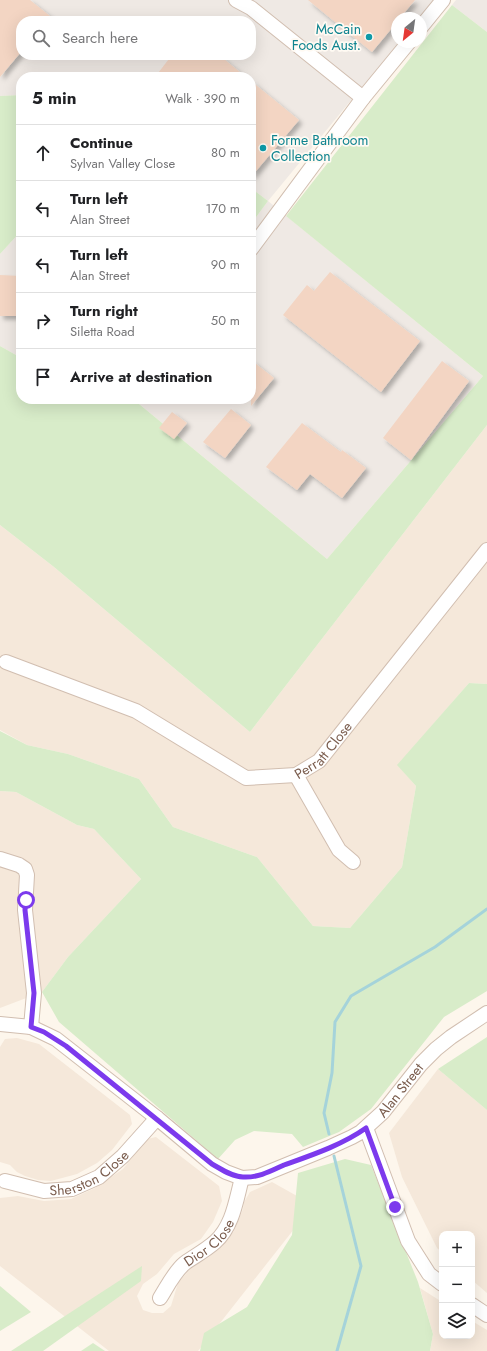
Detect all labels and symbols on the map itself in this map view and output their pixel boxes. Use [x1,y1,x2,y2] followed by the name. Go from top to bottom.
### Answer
[391,12,427,48] north arrow
[292,19,361,55] place label: McCain Foods Aust.
[364,32,374,42] marker: McCain Foods Aust.
[271,130,368,166] place label: Forme Bathroom Collection
[258,143,268,153] marker: Forme Bathroom Collection
[290,717,357,784] street label: Perratt Close
[17,891,35,909] route start
[372,1058,428,1122] street label: Alan Street
[49,1146,134,1201] street label: Sherston Close
[386,1198,404,1216] route end
[180,1216,239,1271] street label: Dior Close

